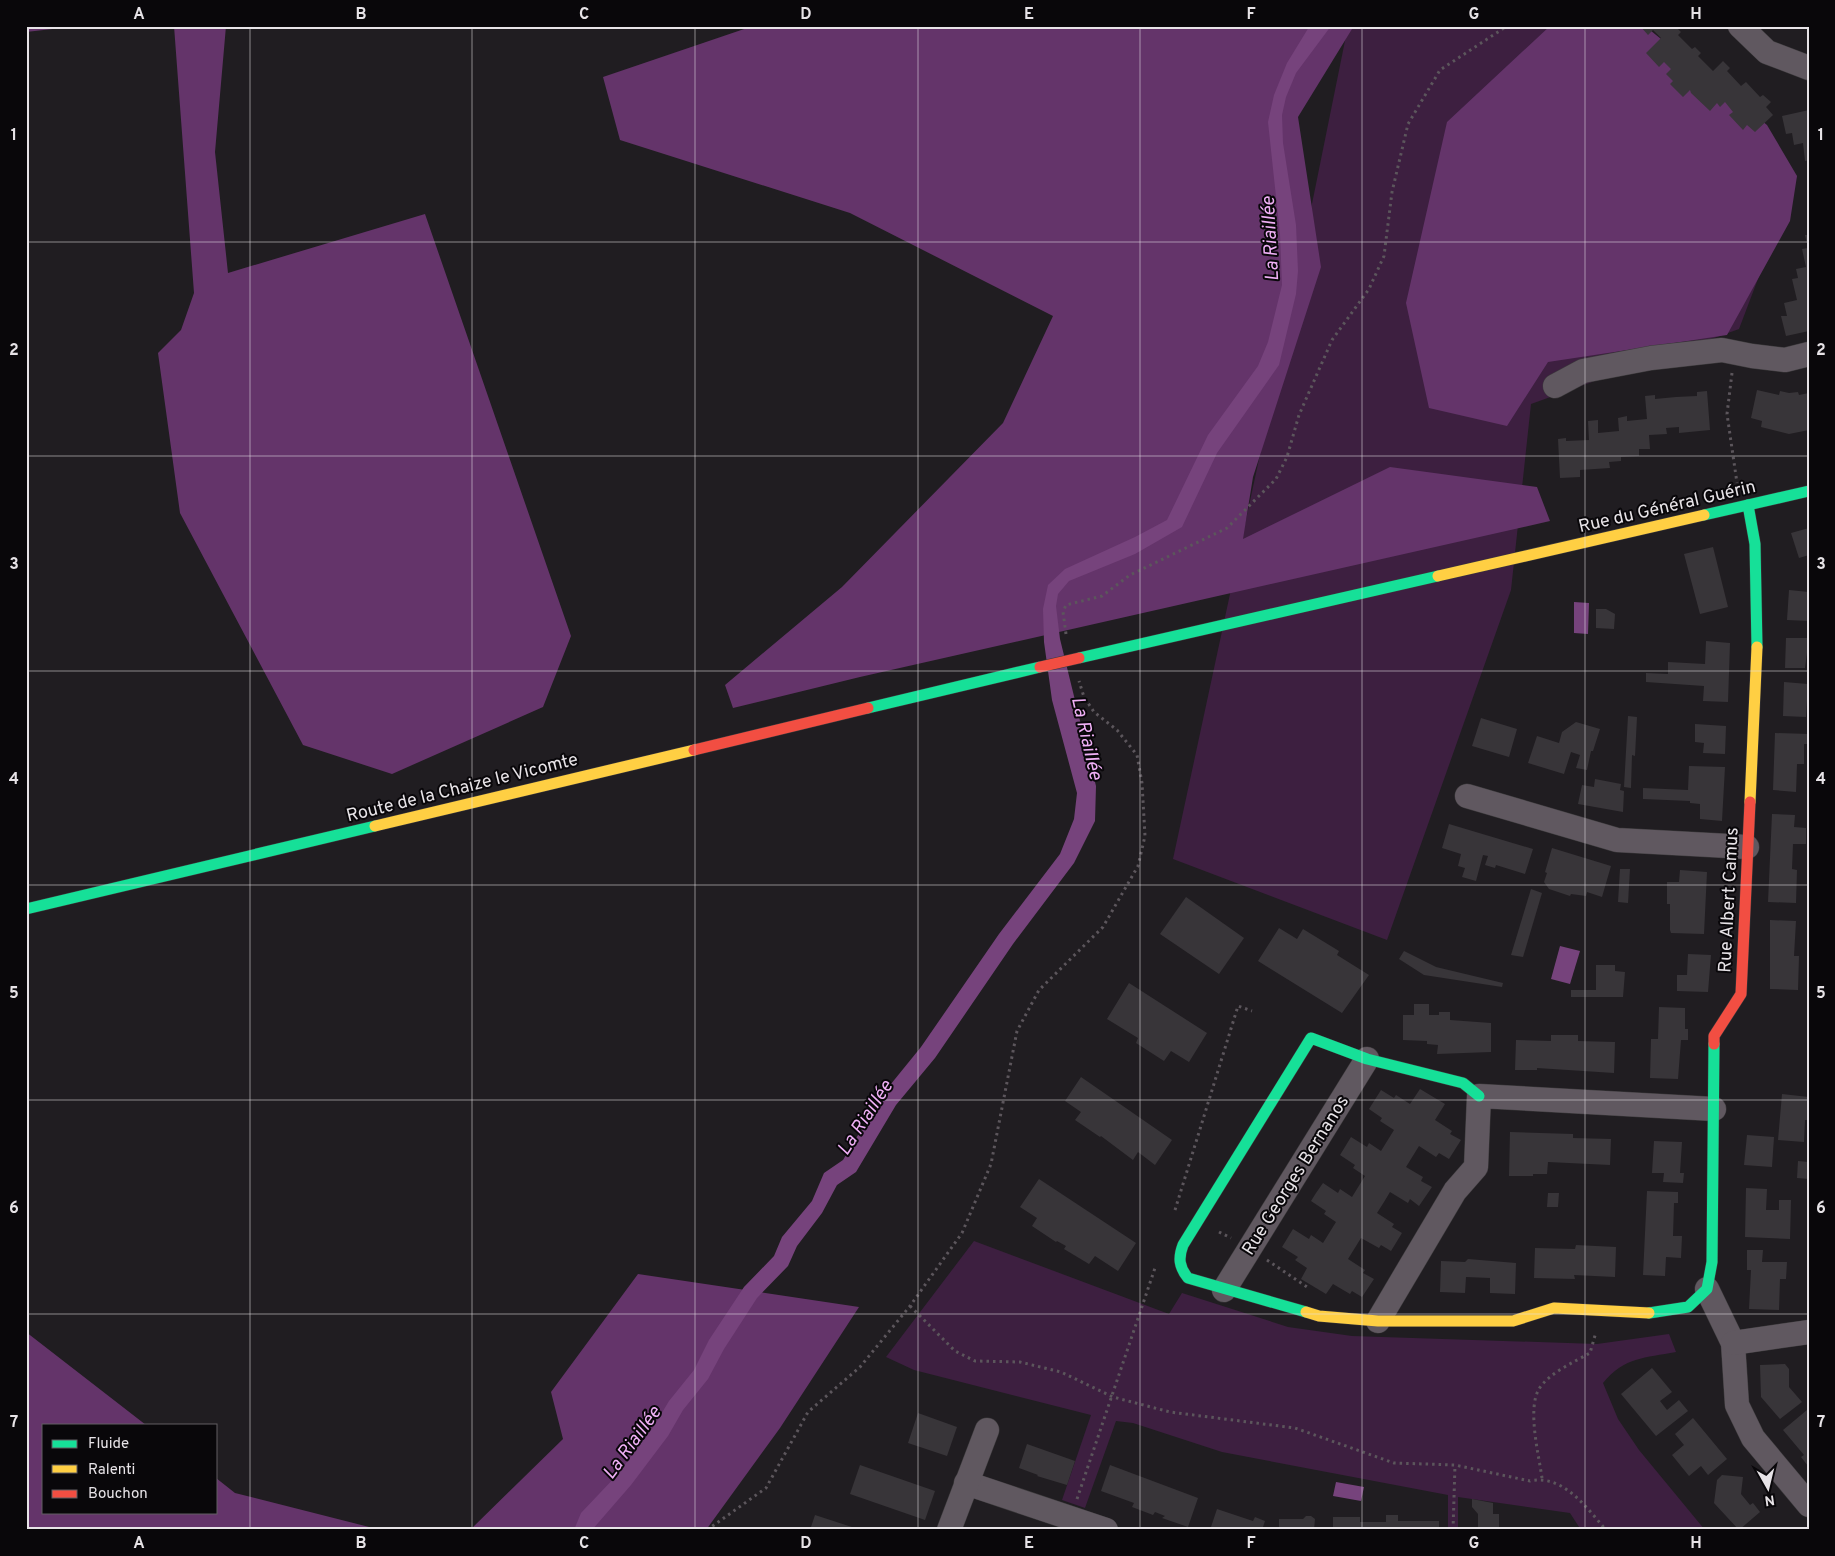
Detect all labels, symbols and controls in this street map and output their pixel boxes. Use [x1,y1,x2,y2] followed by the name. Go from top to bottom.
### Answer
[133,5,145,25] text: A
[355,5,367,25] text: B
[579,5,589,25] text: C
[800,5,812,25] text: D
[1024,5,1034,25] text: E
[1246,5,1256,25] text: F
[1469,5,1479,25] text: G
[1690,5,1702,25] text: H
[11,126,17,146] text: 1
[1818,126,1824,146] text: 1
[1257,196,1285,282] water label: La Riaillée
[9,341,19,361] text: 2
[1816,341,1826,361] text: 2
[1577,476,1758,539] street label: Rue du Général Guérin
[9,555,19,575] text: 3
[1816,555,1826,575] text: 3
[1065,694,1107,783] water label: La Riaillée
[344,749,581,828] street label: Route de la Chaize le Vicomte
[9,770,19,790] text: 4
[1816,770,1826,790] text: 4
[1714,827,1745,973] street label: Rue Albert Camus
[9,984,19,1004] text: 5
[1816,984,1826,1004] text: 5
[833,1076,899,1160] water label: La Riaillée
[1238,1092,1355,1260] street label: Rue Georges Bernanos
[9,1199,19,1219] text: 6
[1816,1199,1826,1219] text: 6
[598,1402,667,1485] water label: La Riaillée
[10,1413,18,1433] text: 7
[1817,1413,1825,1433] text: 7
[42,1424,218,1514] legend
[88,1435,129,1454] text: Fluide
[88,1461,135,1480] text: Ralenti
[1742,1464,1792,1514] north arrow
[88,1485,148,1504] text: Bouchon
[1763,1490,1776,1509] text: N
[133,1534,145,1554] text: A
[355,1534,367,1554] text: B
[579,1534,589,1554] text: C
[800,1534,812,1554] text: D
[1024,1534,1034,1554] text: E
[1246,1534,1256,1554] text: F
[1469,1534,1479,1554] text: G
[1690,1534,1702,1554] text: H

